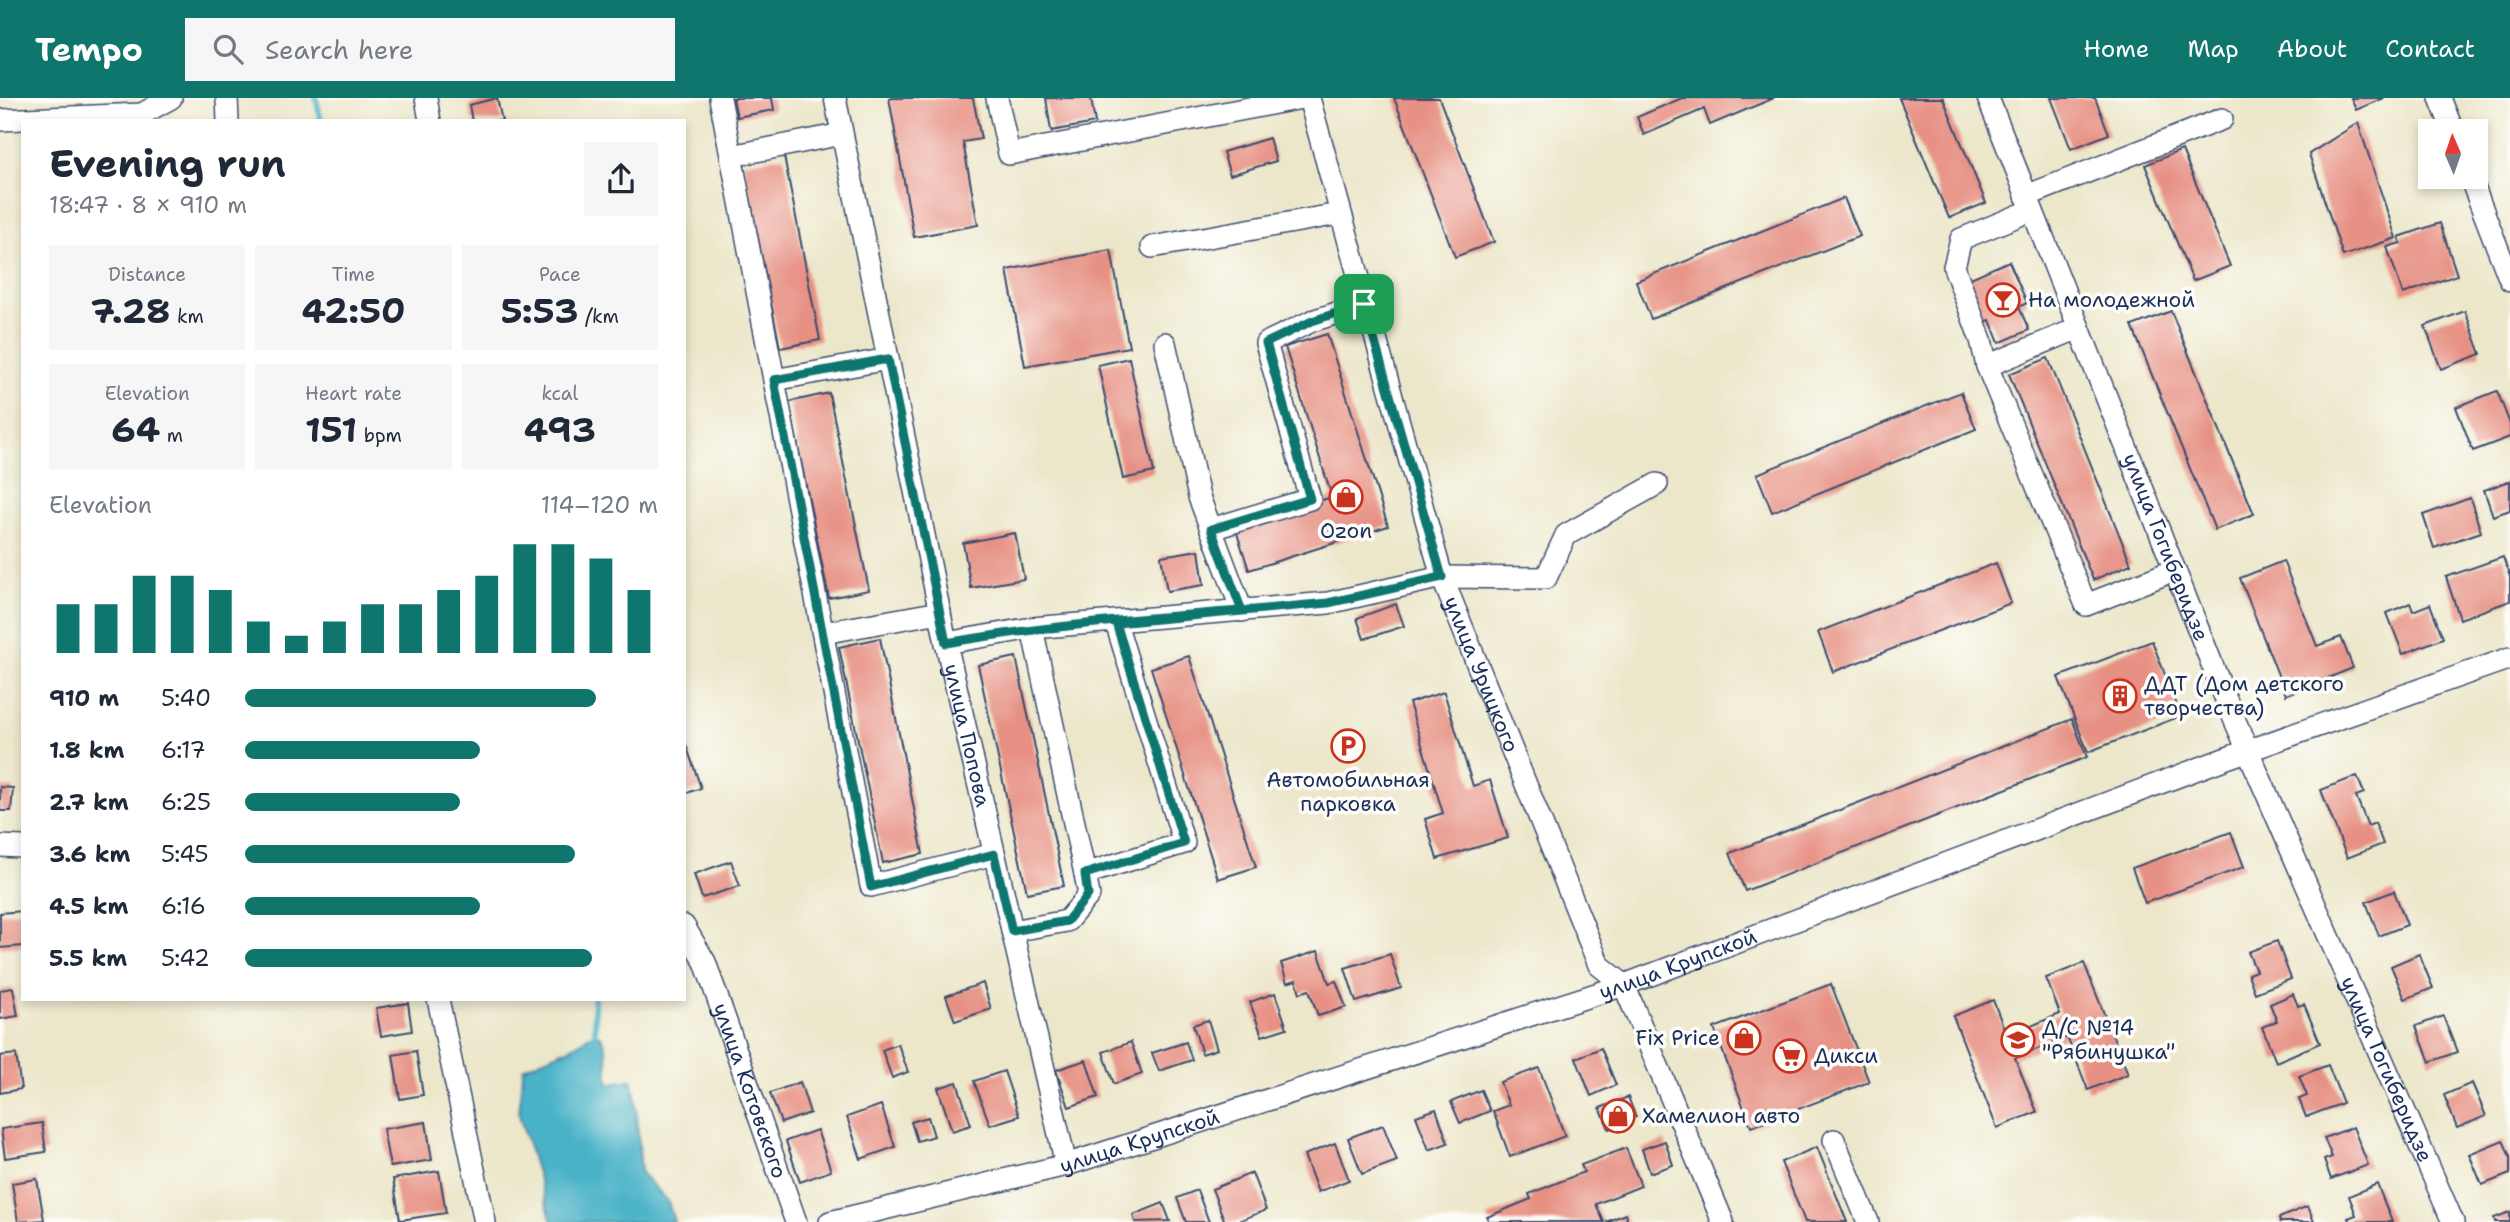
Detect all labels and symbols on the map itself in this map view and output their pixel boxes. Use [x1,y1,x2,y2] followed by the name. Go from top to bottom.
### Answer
[2418,119,2488,189] north arrow
[1334,274,1394,334] pin
[1984,281,2022,319] bar icon: На молодежной
[2028,286,2195,314] place label: На молодежной
[2116,449,2215,645] street label: улица Гогиберидзе
[1327,478,1365,516] shop icon: Ozon
[1320,517,1372,545] place label: Ozon
[1437,592,1525,756] street label: улица Урицкого
[937,661,997,810] street label: улица Попова
[2144,670,2344,722] place label: ДДТ (Дом детского творчества)
[2101,677,2139,715] building icon: ДДТ (Дом детского творчества)
[1329,727,1367,765] parking icon: Автомобильная парковка
[1266,766,1430,818] place label: Автомобильная парковка
[1596,922,1761,1006] street label: улица Крупской
[2334,972,2439,1166] street label: улица Гогиберидзе
[706,999,794,1182] street label: улица Котовского
[2042,1014,2175,1066] place label: Д/С №14 "Рябинушка"
[1725,1019,1763,1057] shop icon: Fix Price
[1999,1021,2037,1059] school or university icon: Д/С №14 "Рябинушка"
[1636,1024,1720,1052] place label: Fix Price
[1771,1037,1809,1075] supermarket icon: Дикси
[1814,1042,1878,1070] place label: Дикси
[1599,1097,1637,1135] shop icon: Хамелион авто
[1056,1102,1223,1180] street label: улица Крупской
[1642,1102,1800,1130] place label: Хамелион авто

